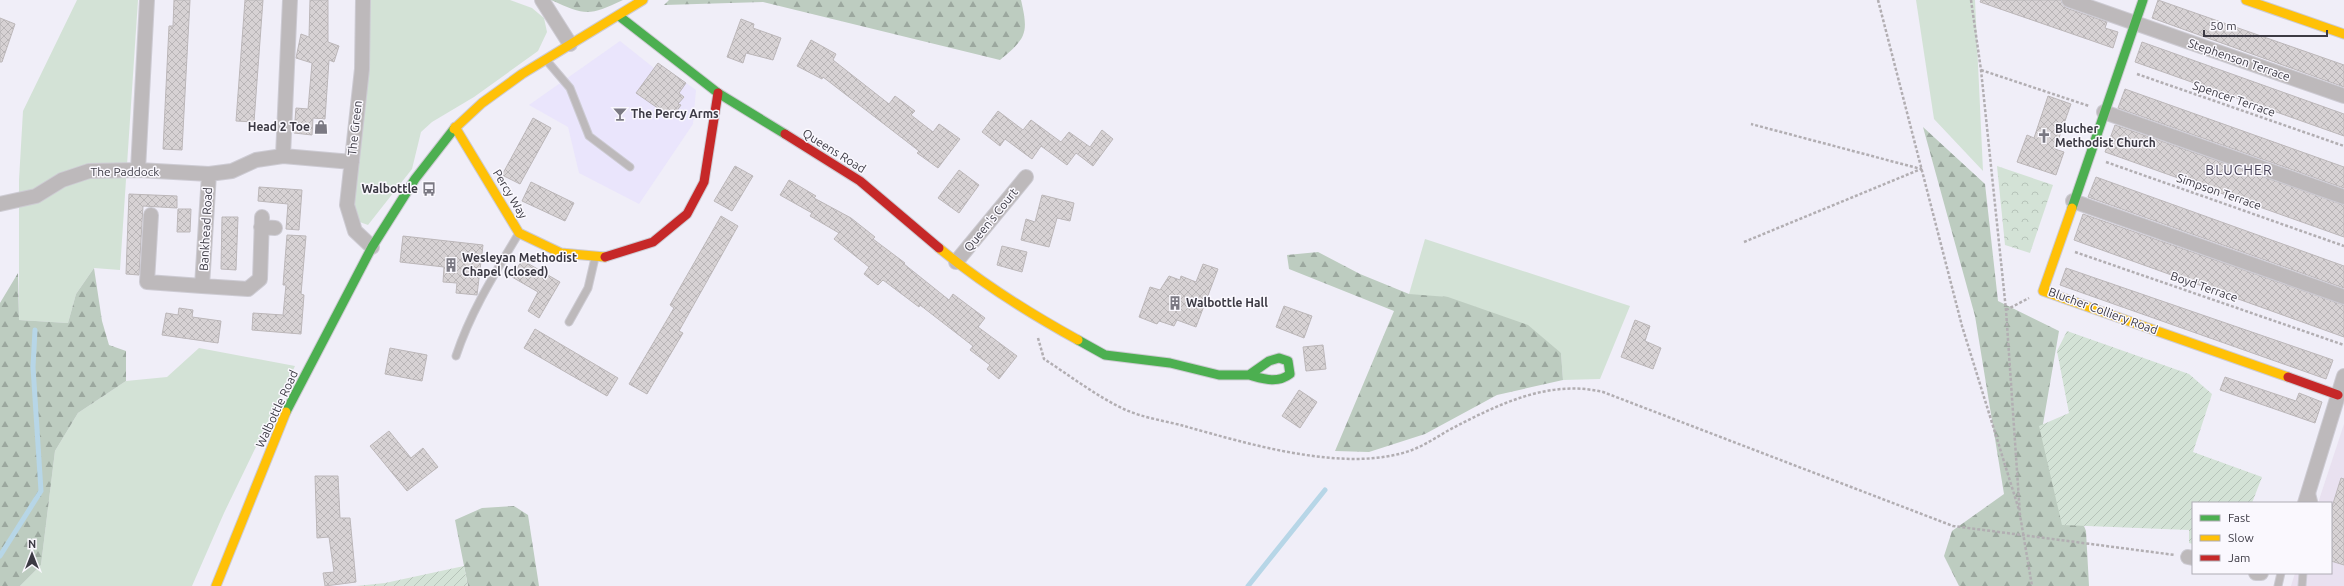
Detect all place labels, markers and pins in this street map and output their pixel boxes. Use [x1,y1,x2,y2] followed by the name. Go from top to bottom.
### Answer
[612,106,628,122] bar icon: The Percy Arms
[631,107,719,120] place label: The Percy Arms
[313,119,329,135] shop icon: Head 2 Toe
[248,120,310,133] place label: Head 2 Toe
[2055,122,2156,149] place label: Blucher Methodist Church
[2036,128,2052,144] church icon: Blucher Methodist Church
[421,181,437,197] bus stop icon: Walbottle
[362,182,418,195] place label: Walbottle
[462,251,577,279] place label: Wesleyan Methodist Chapel (closed)
[443,257,459,273] building icon: Wesleyan Methodist Chapel (closed)
[1167,295,1183,311] building icon: Walbottle Hall
[1186,296,1268,309] place label: Walbottle Hall

